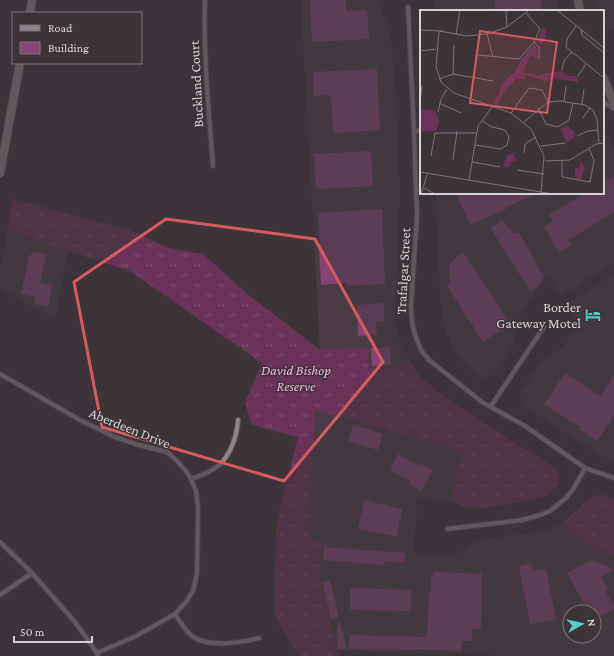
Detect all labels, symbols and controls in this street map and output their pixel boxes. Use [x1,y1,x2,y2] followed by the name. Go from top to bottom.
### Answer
[420,10,604,194] inset map
[12,12,142,64] legend
[48,21,73,35] text: Road
[186,40,206,128] street label: Buckland Court
[48,41,89,55] text: Building
[393,227,413,315] street label: Trafalgar Street
[496,299,581,331] place label: Border Gateway Motel
[584,306,602,324] hotel icon: Border Gateway Motel
[261,362,331,394] park label: David Bishop Reserve
[87,404,173,452] street label: Aberdeen Drive
[562,604,602,644] north arrow
[14,618,92,644] scale bar
[585,618,598,628] text: N
[20,625,45,639] text: 50 m

